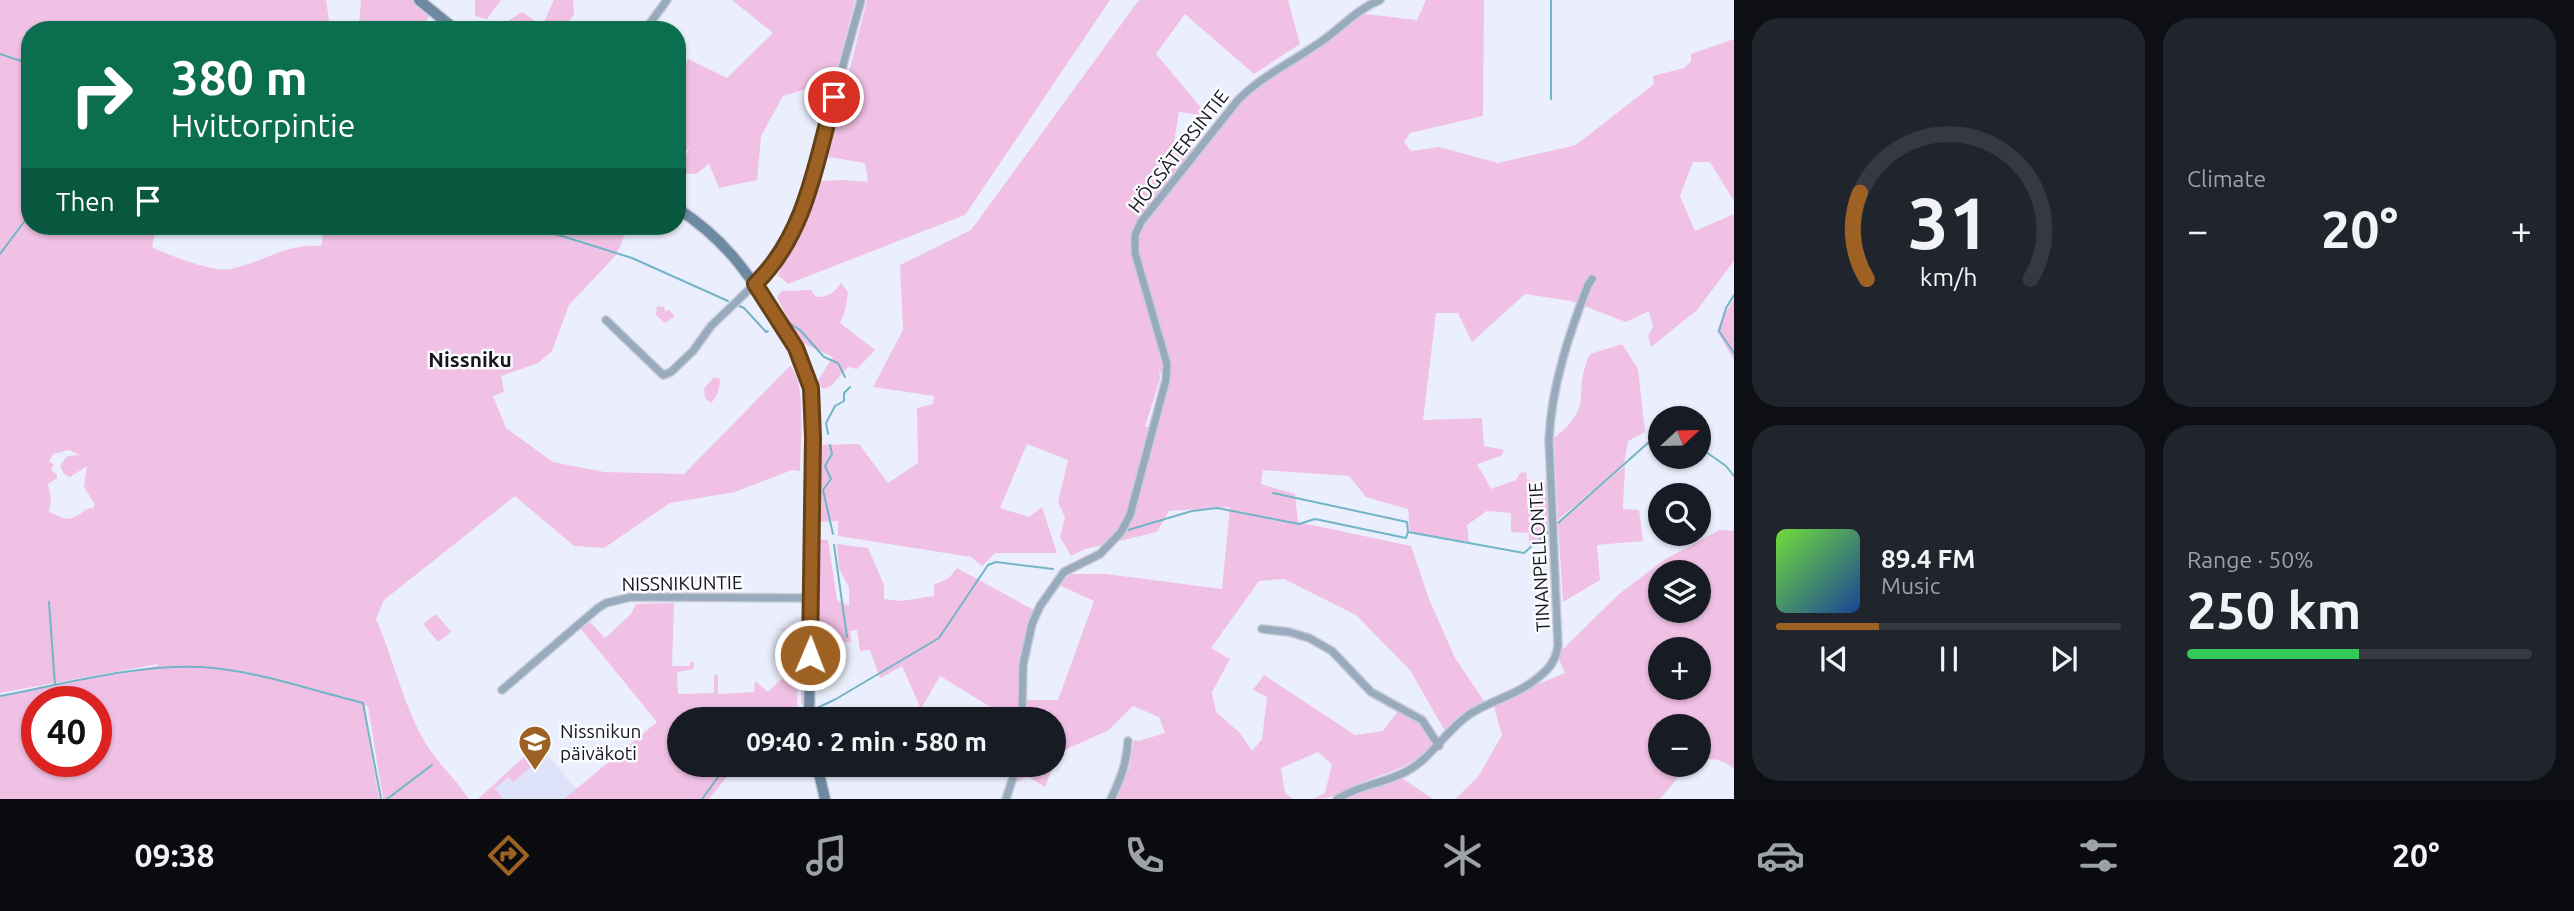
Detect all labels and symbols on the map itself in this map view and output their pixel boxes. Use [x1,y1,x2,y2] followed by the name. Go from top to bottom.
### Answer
[804,67,864,127] pin
[1123,85,1233,217] street label: HÖGSÄTERSINTIE
[428,347,512,371] district label: Nissniku
[1648,406,1712,469] north arrow
[1524,481,1554,633] street label: TINANPELLONTIE
[621,571,743,595] street label: NISSNIKUNTIE
[773,618,847,692] position arrow
[21,686,112,777] speed limit sign: 40
[560,720,641,764] place label: Nissnikun päiväkoti
[516,723,554,772] school or university icon: Nissnikun päiväkoti

